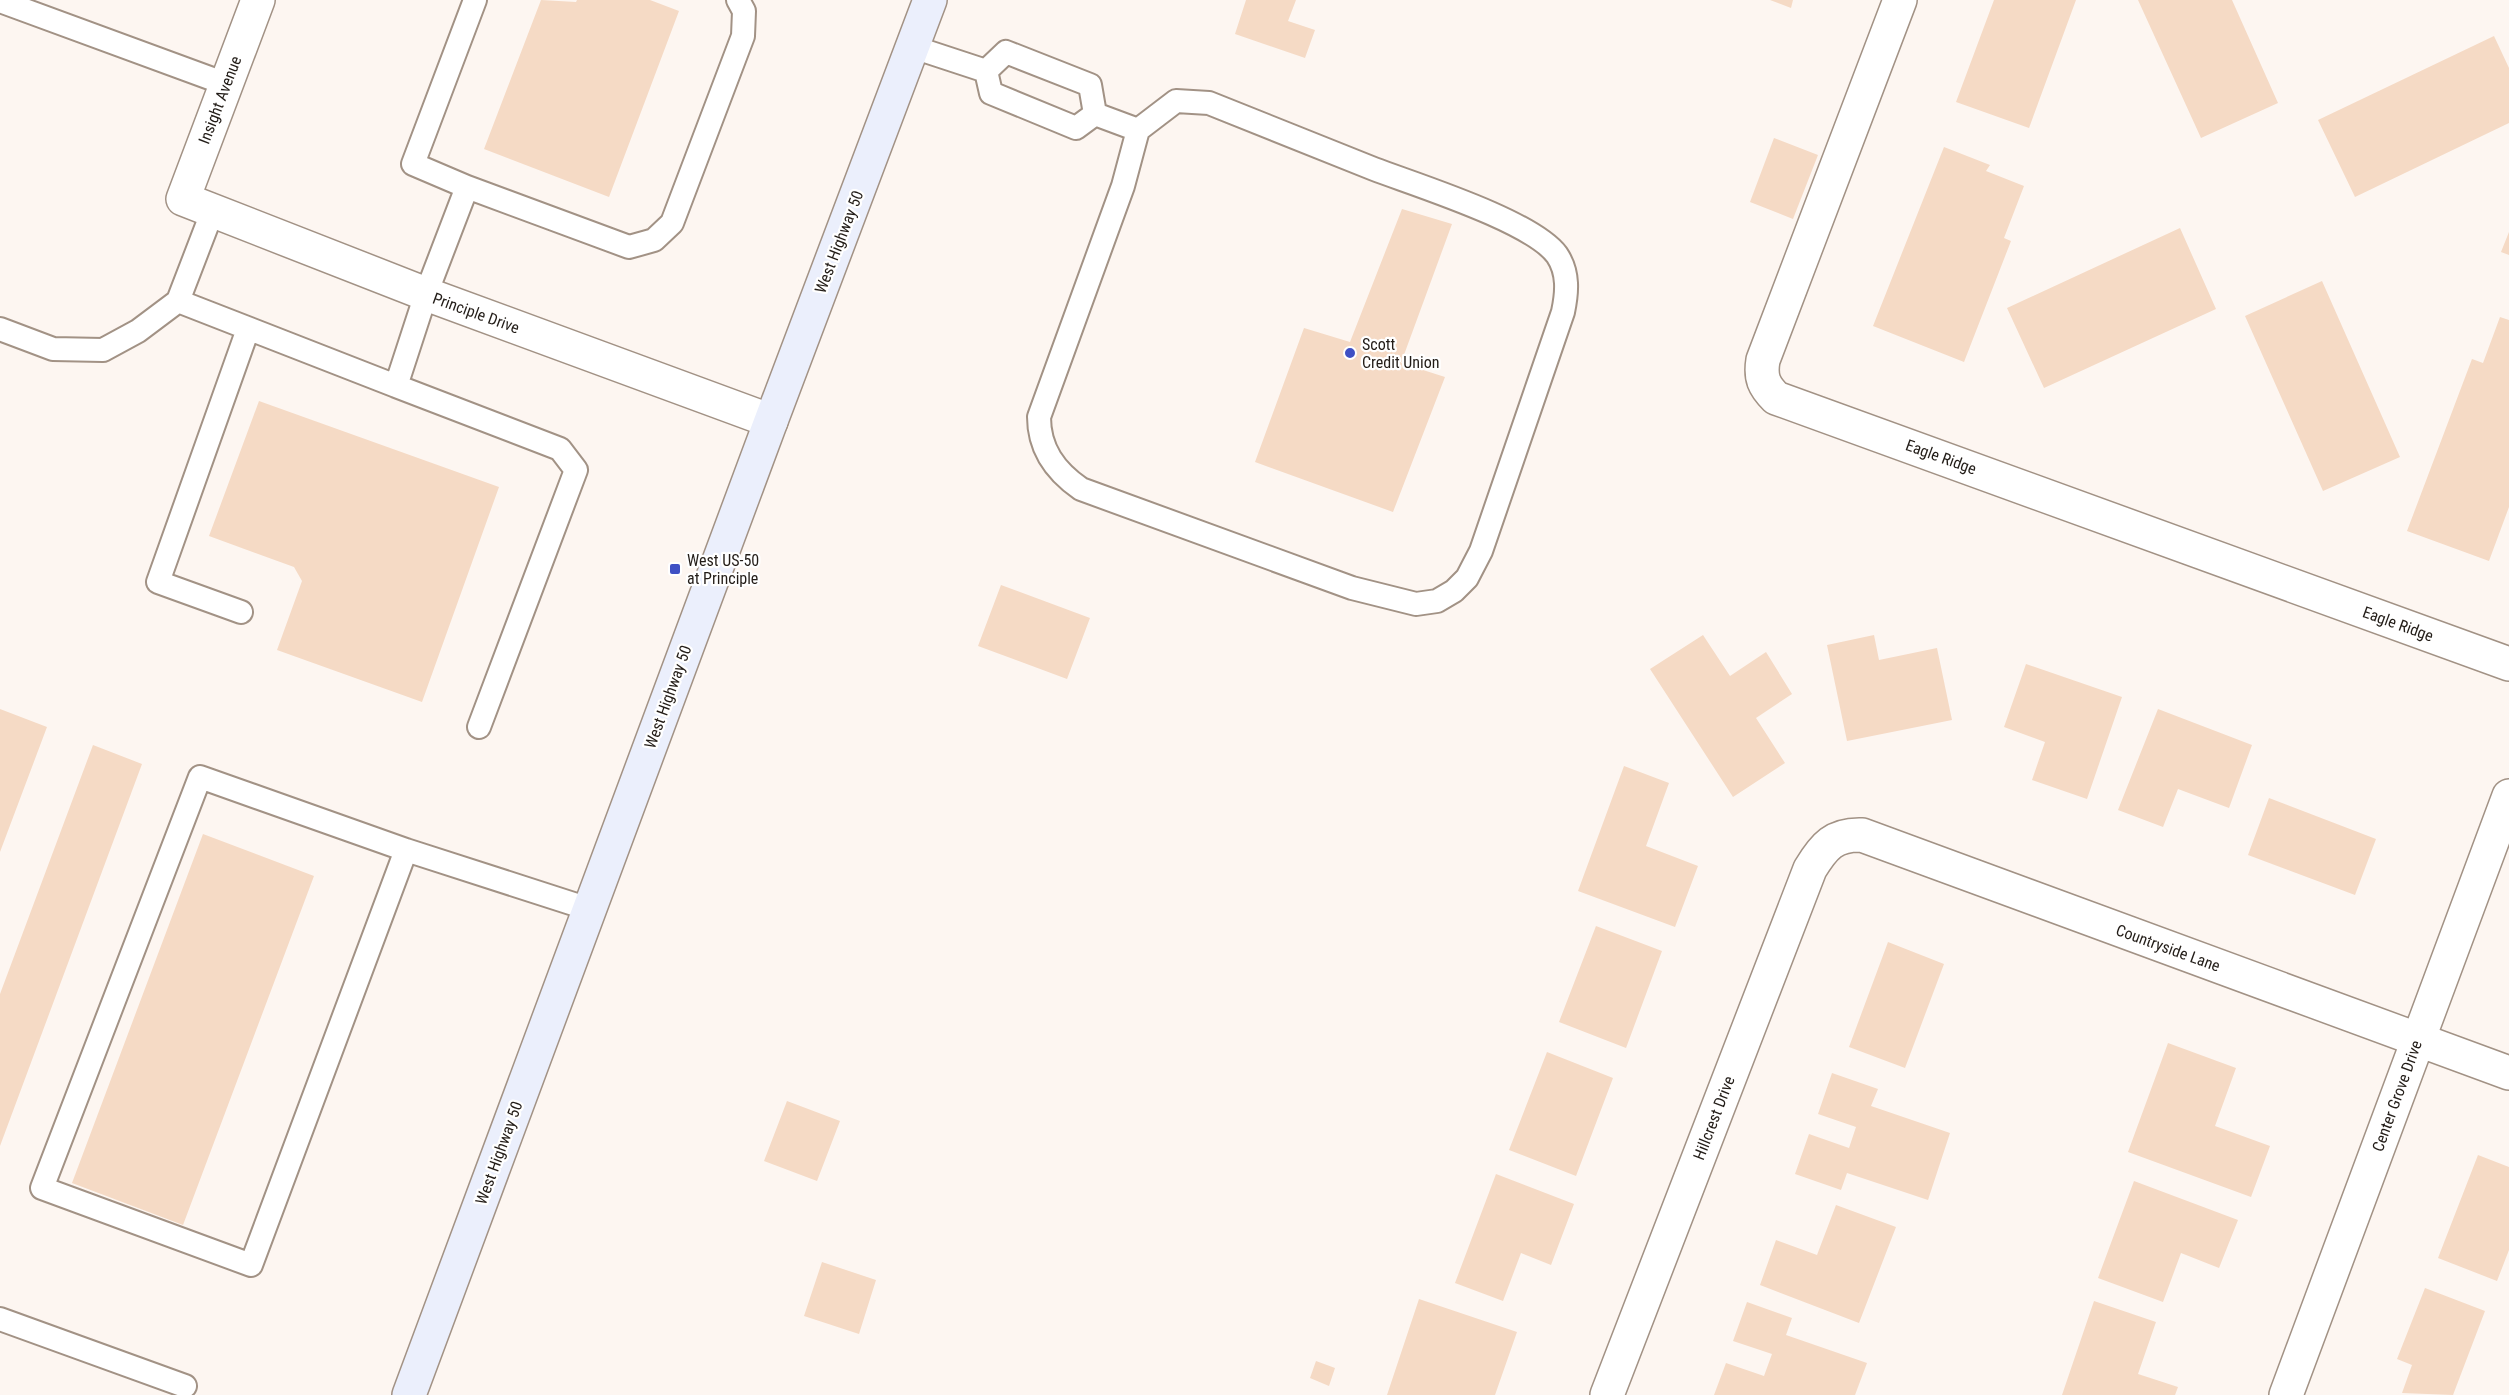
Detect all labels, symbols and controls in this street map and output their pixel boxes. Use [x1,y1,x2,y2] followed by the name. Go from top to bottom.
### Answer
[195,53,245,147] street label: Insight Avenue
[811,188,867,296] street label: West Highway 50
[430,289,522,337] street label: Principle Drive
[1362,335,1440,372] place label: Scott Credit Union
[1343,346,1357,360] marker: Scott Credit Union
[1903,435,1979,479] street label: Eagle Ridge
[687,551,759,588] place label: West US-50 at Principle
[668,562,682,576] marker: West US-50 at Principle
[2360,602,2436,646] street label: Eagle Ridge
[641,643,695,751] street label: West Highway 50
[2113,920,2223,976] street label: Countryside Lane
[2368,1038,2426,1154] street label: Center Grove Drive
[1689,1073,1739,1163] street label: Hillcrest Drive
[472,1099,526,1207] street label: West Highway 50

